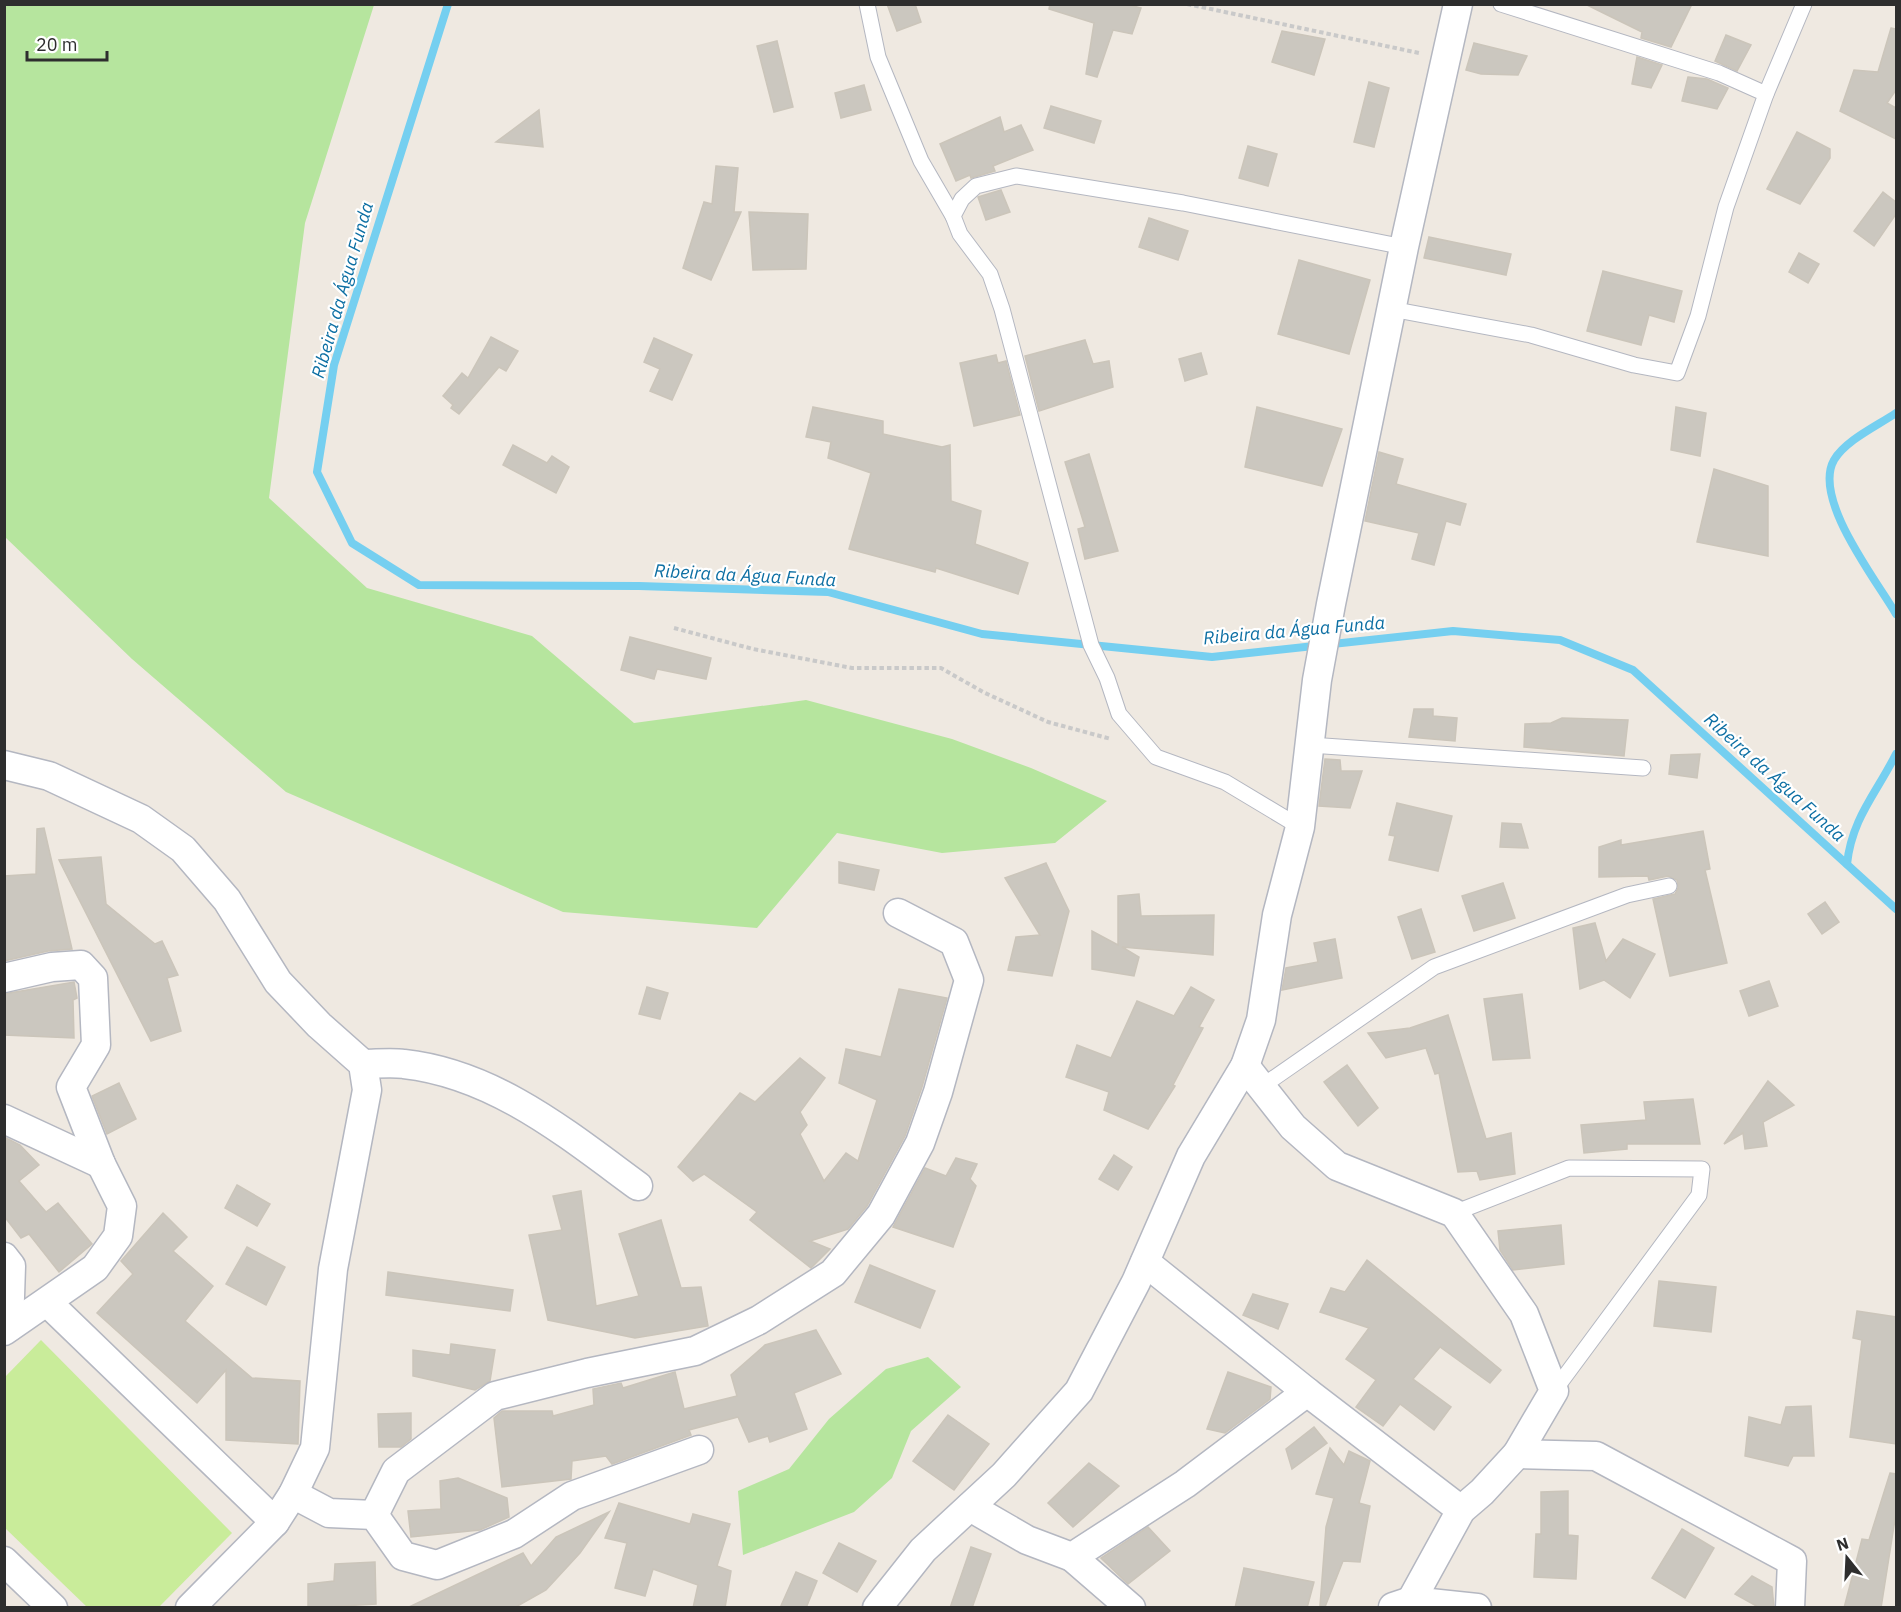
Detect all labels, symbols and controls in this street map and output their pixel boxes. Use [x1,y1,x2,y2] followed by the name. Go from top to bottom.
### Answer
[27,24,106,62] scale bar
[36,33,78,56] text: 20 m
[306,199,378,381] water label: Ribeira da Água Funda
[653,559,837,591] water label: Ribeira da Água Funda
[1202,611,1386,649] water label: Ribeira da Água Funda
[1700,707,1850,847] water label: Ribeira da Água Funda
[1817,1528,1877,1588] north arrow
[1834,1532,1851,1555] text: N

